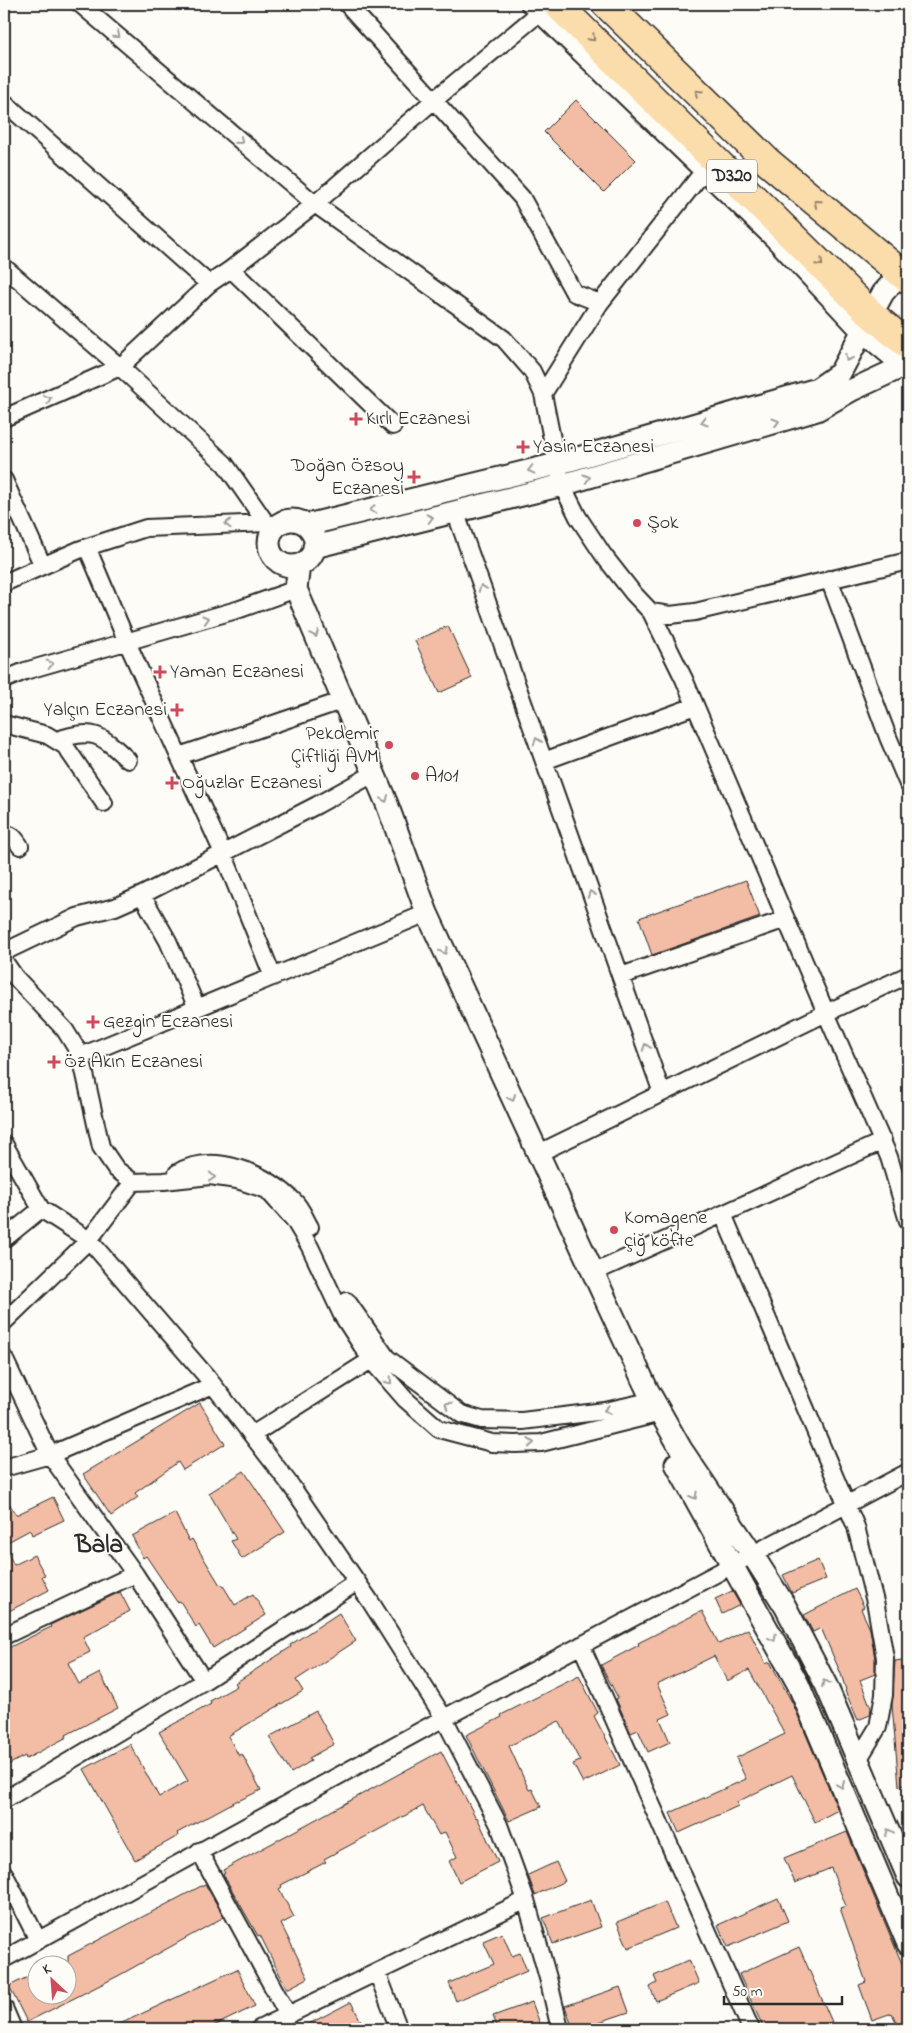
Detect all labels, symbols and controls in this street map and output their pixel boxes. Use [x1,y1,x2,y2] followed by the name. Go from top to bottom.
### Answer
[111,30,120,39] one-way arrow
[586,32,595,41] one-way arrow
[695,90,704,99] one-way arrow
[235,135,244,144] one-way arrow
[707,160,757,192] road number: D320
[814,200,823,209] one-way arrow
[814,257,823,266] one-way arrow
[844,353,854,362] one-way arrow
[43,394,52,405] one-way arrow
[366,405,470,434] place label: Kırlı Eczanesi
[350,413,362,425] marker: Kırlı Eczanesi
[700,416,709,426] one-way arrow
[772,417,780,427] one-way arrow
[533,433,654,462] place label: Yasin Eczanesi
[517,441,529,453] marker: Yasin Eczanesi
[290,452,404,504] place label: Doğan Özsoy Eczanesi
[527,465,535,475] one-way arrow
[408,471,420,483] marker: Doğan Özsoy Eczanesi
[582,473,591,483] one-way arrow
[369,504,378,515] one-way arrow
[647,509,679,538] place label: Şok
[425,513,434,524] one-way arrow
[631,517,643,529] marker: Şok
[224,519,232,529] one-way arrow
[478,584,488,592] one-way arrow
[202,614,210,625] one-way arrow
[309,629,320,638] one-way arrow
[170,658,304,687] place label: Yaman Eczanesi
[45,660,54,670] one-way arrow
[154,666,166,678] marker: Yaman Eczanesi
[44,696,167,725] place label: Yalçın Eczanesi
[171,704,183,716] marker: Yalçın Eczanesi
[291,720,380,773] place label: Pekdemir Çiftliği AVM
[533,737,543,745] one-way arrow
[383,739,395,751] marker: Pekdemir Çiftliği AVM
[425,762,459,791] place label: A101
[182,769,322,799] place label: Oğuzlar Eczanesi
[409,770,421,782] marker: A101
[166,777,178,789] marker: Oğuzlar Eczanesi
[380,795,390,803] one-way arrow
[587,890,597,899] one-way arrow
[438,946,449,955] one-way arrow
[103,1008,233,1038] place label: Gezgin Eczanesi
[87,1016,99,1028] marker: Gezgin Eczanesi
[642,1043,652,1052] one-way arrow
[64,1048,203,1077] place label: Öz Akın Eczanesi
[48,1056,60,1068] marker: Öz Akın Eczanesi
[506,1093,517,1102] one-way arrow
[209,1171,217,1182] one-way arrow
[624,1204,707,1257] place label: Komagene çiğ köfte
[608,1224,620,1236] marker: Komagene çiğ köfte
[384,1376,393,1385] one-way arrow
[445,1402,454,1411] one-way arrow
[602,1405,611,1415] one-way arrow
[527,1438,535,1449] one-way arrow
[687,1491,697,1500] one-way arrow
[74,1528,123,1564] district label: Bala
[767,1632,777,1641] one-way arrow
[820,1679,831,1688] one-way arrow
[835,1780,845,1789] one-way arrow
[884,1828,895,1837] one-way arrow
[28,1956,78,2006] north arrow
[39,1958,56,1981] text: K
[724,1973,842,2005] scale bar
[732,1981,763,2003] text: 50 m

